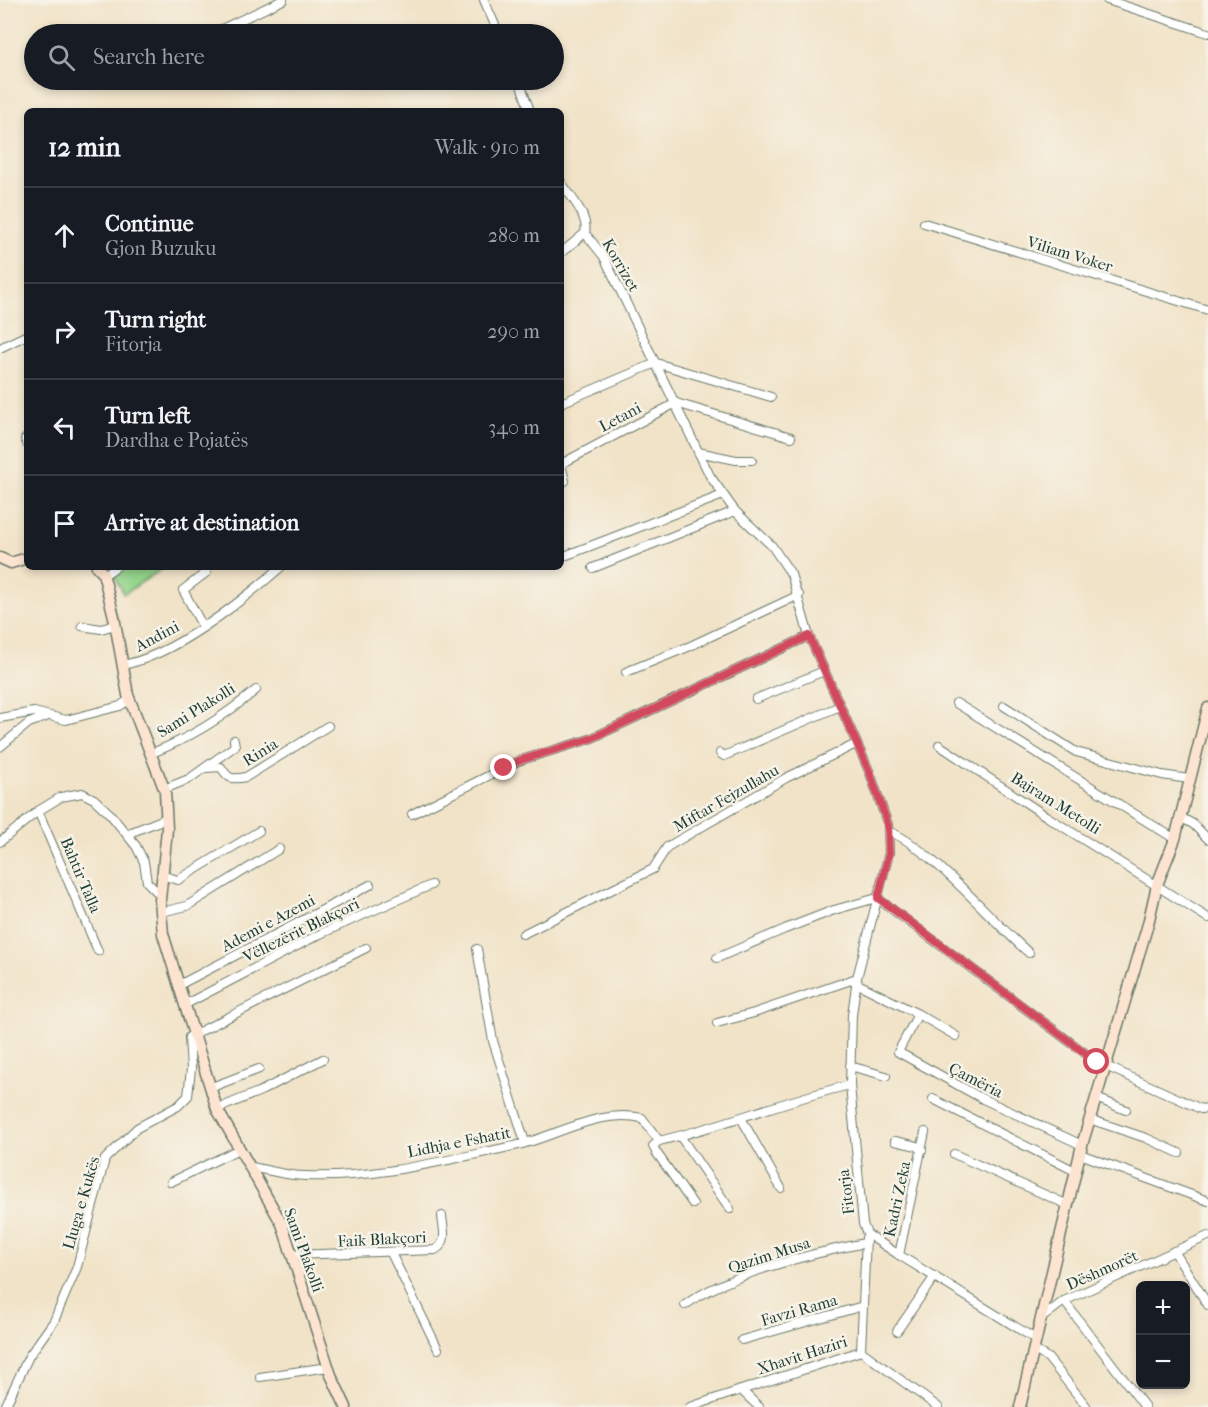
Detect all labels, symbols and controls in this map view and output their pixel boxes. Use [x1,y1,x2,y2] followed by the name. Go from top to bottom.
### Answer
[24,24,564,90] search box
[45,41,78,74] icon: search
[93,44,205,70] text: Search here
[48,132,121,163] text: 12 min
[435,136,540,159] text: Walk · 910 m
[105,211,194,237] text: Continue
[48,219,81,252] icon: ahead
[488,224,540,247] text: 280 m
[1024,232,1115,276] street label: Viliam Voker
[598,235,644,295] street label: Korrizet
[105,237,216,260] text: Gjon Buzuku
[105,307,206,333] text: Turn right
[48,315,81,348] icon: right
[487,320,540,343] text: 290 m
[105,333,162,356] text: Fitorja
[596,398,644,436] street label: Letani
[105,403,191,429] text: Turn left
[48,411,81,444] icon: left
[488,416,540,439] text: 340 m
[105,429,248,452] text: Dardha e Pojatës
[48,507,81,540] icon: arrive
[105,510,299,536] text: Arrive at destination
[131,616,182,656] street label: Andini
[154,678,239,741] street label: Sami Plakolli
[239,734,282,770] street label: Rinia
[490,754,516,780] route end
[670,760,782,836] street label: Miftar Fejzullahu
[1008,768,1105,838] street label: Bajram Metolli
[57,834,106,916] street label: Bahtir Talla
[217,890,318,956] street label: Ademi e Azemi
[239,894,362,967] street label: Vëllezërit Blakçori
[1083,1048,1109,1074] route start
[945,1058,1007,1103] street label: Çamëria
[406,1123,513,1161] street label: Lidhja e Fshatit
[59,1154,103,1252] street label: Lluga e Kukës
[880,1159,914,1239] street label: Kadri Zeka
[834,1168,858,1216] street label: Fitorja
[280,1205,328,1295] street label: Sami Plakolli
[337,1227,427,1251] street label: Faik Blakçori
[726,1233,813,1277] street label: Qazim Musa
[1063,1246,1141,1294] street label: Dëshmorët
[1136,1281,1190,1389] map controls
[1136,1281,1190,1335] button: +
[758,1290,840,1330] street label: Favzi Rama
[754,1331,850,1379] street label: Xhavit Haziri
[1136,1335,1190,1389] button: −

